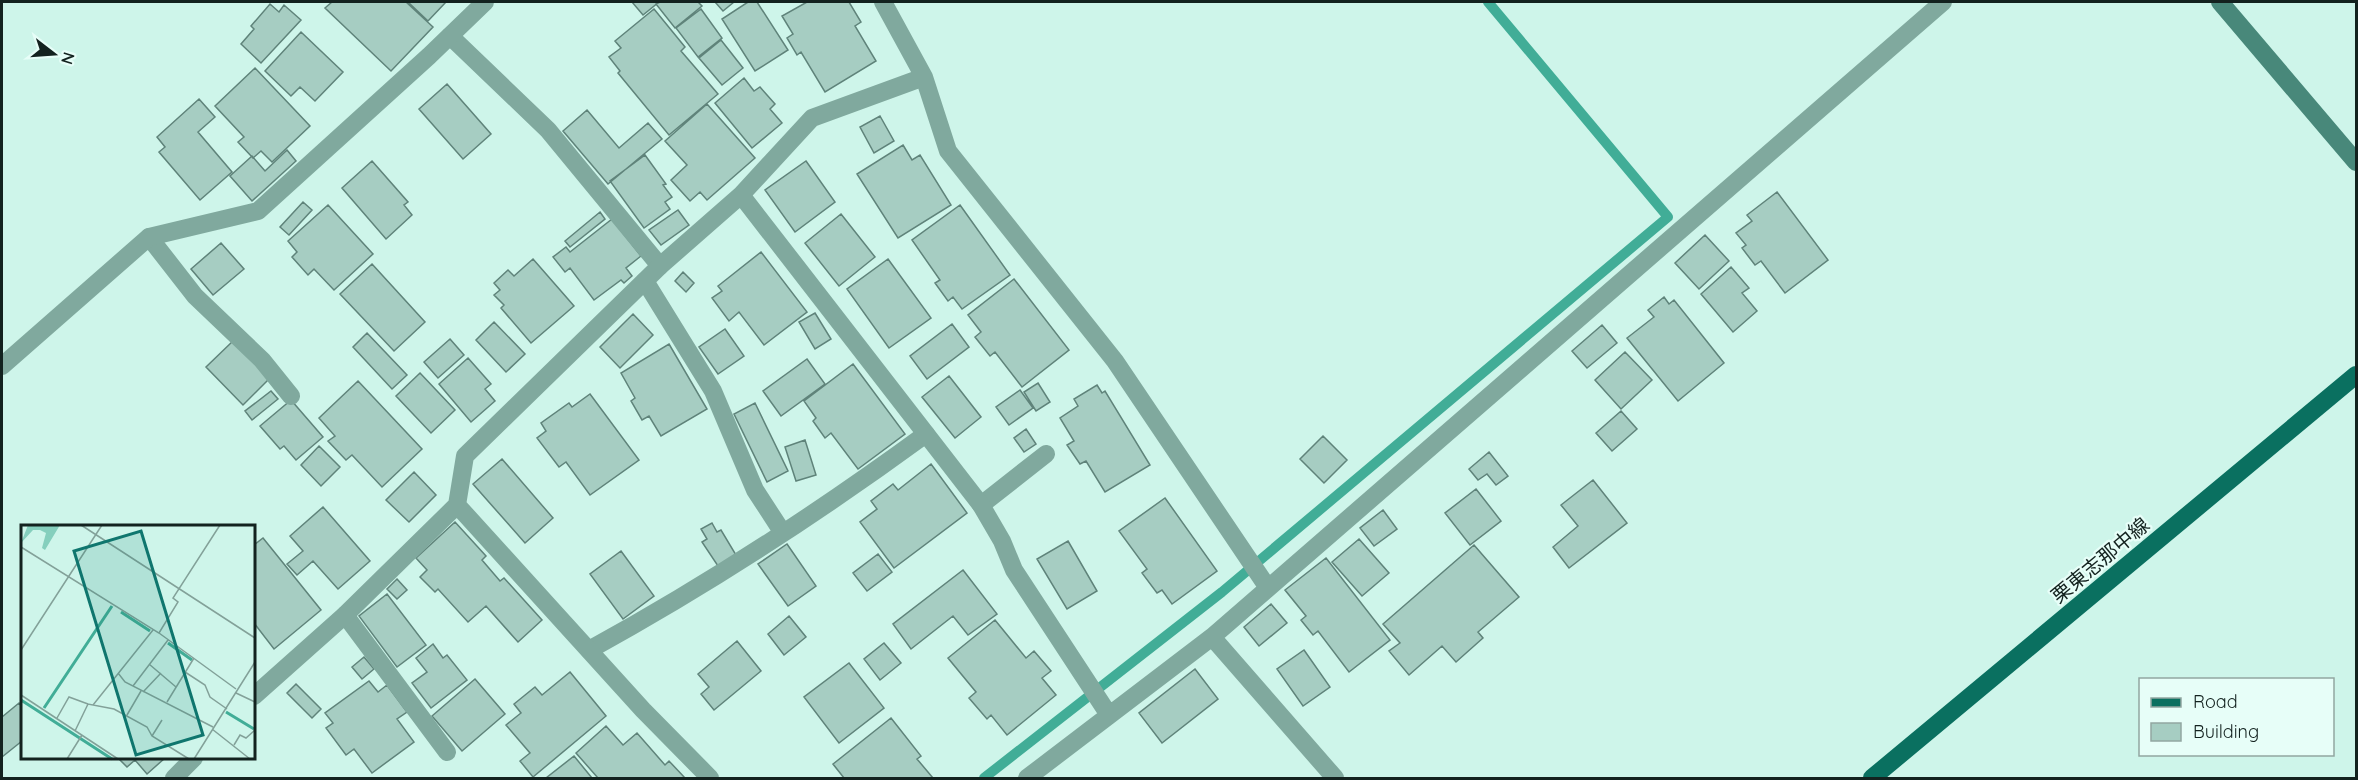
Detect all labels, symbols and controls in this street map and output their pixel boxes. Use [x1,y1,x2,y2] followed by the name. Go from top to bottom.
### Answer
[24,24,84,84] north arrow
[57,50,80,67] text: N
[2046,512,2154,608] street label: 栗東志那中線
[21,525,255,759] inset map
[2139,678,2334,756] legend
[2193,690,2238,713] text: Road
[2193,720,2259,743] text: Building

